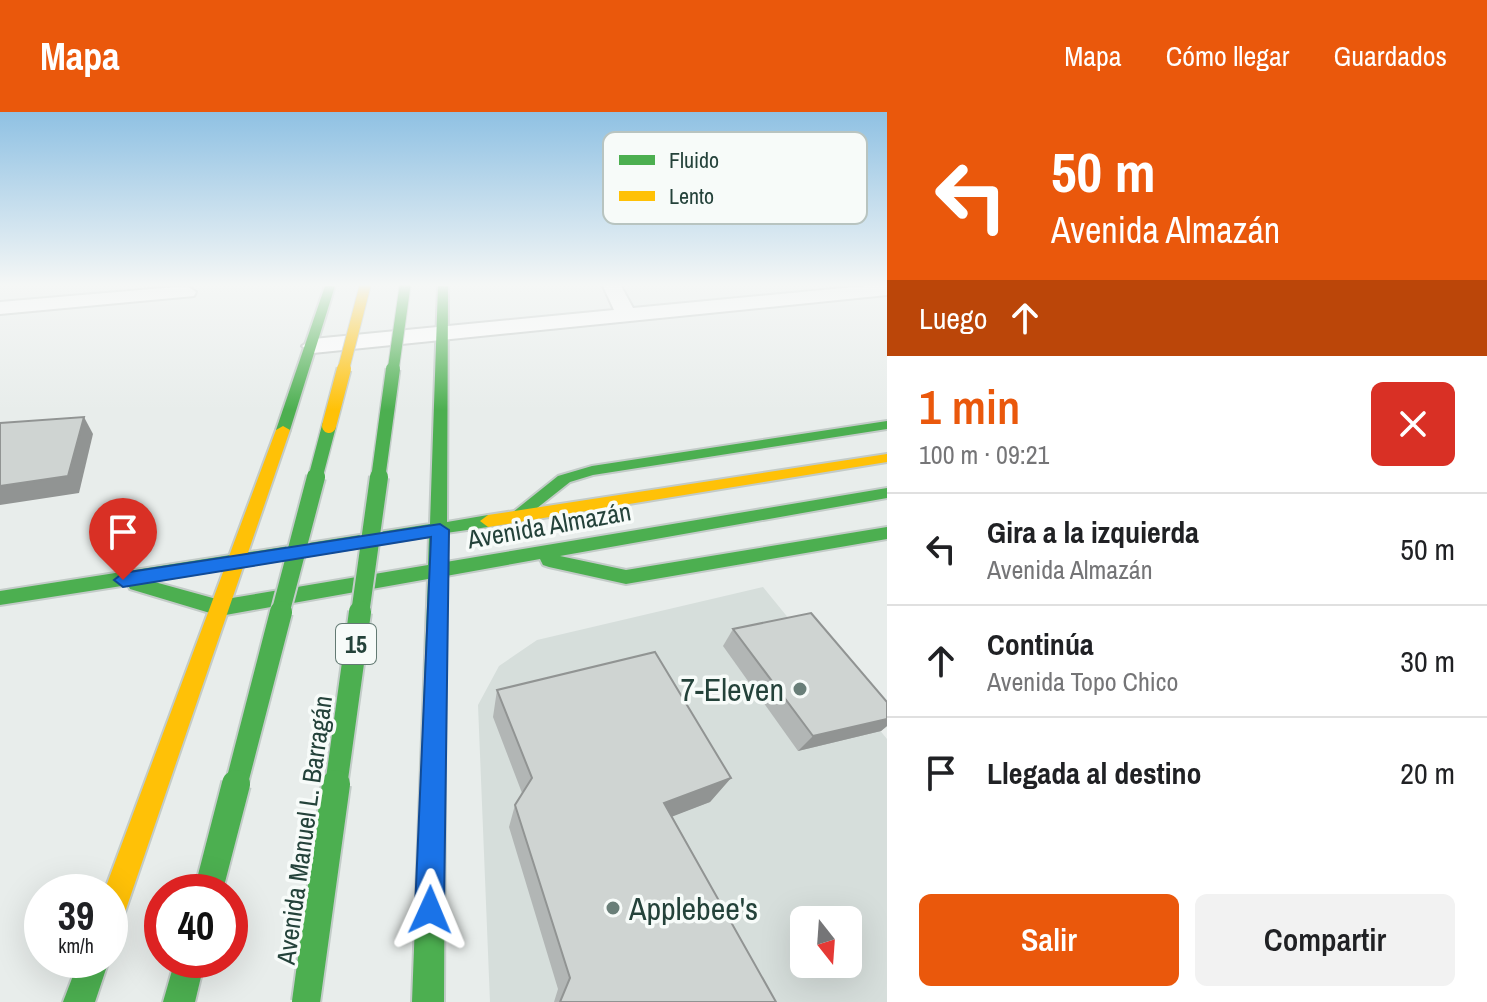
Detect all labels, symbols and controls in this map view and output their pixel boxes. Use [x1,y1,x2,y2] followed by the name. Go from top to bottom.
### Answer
[40,31,120,82] text: Mapa
[1064,37,1122,75] text: Mapa
[1166,37,1289,75] text: Cómo llegar
[1333,37,1447,75] text: Guardados
[603,132,867,224] legend
[1051,134,1156,209] text: 50 m
[919,144,1023,248] icon: left
[669,145,719,175] text: Fluido
[669,181,714,211] text: Lento
[1051,206,1280,254] text: Avenida Almazán
[1003,296,1047,340] icon: ahead
[919,298,987,338] text: Luego
[919,374,1020,439] text: 1 min
[1371,382,1455,466] button: close
[919,437,1049,472] text: 100 m · 09:21
[463,493,634,557] street label: Avenida Almazán
[89,498,157,580] pin
[101,510,145,554] icon: arrive
[987,512,1199,552] text: Gira a la izquierda
[919,527,963,571] icon: left
[1400,529,1455,569] text: 50 m
[987,552,1153,587] text: Avenida Almazán
[336,624,376,664] road number: 15
[987,624,1094,664] text: Continúa
[919,639,963,683] icon: ahead
[1400,641,1455,681] text: 30 m
[987,664,1178,699] text: Avenida Topo Chico
[680,668,784,711] place label: 7-Eleven
[791,680,809,698] marker: 7-Eleven
[268,693,340,968] street label: Avenida Manuel L. Barragán
[919,751,963,795] icon: arrive
[987,753,1202,793] text: Llegada al destino
[1400,753,1455,793] text: 20 m
[388,868,472,952] position arrow
[144,874,248,978] speed limit sign: 40
[628,887,758,930] place label: Applebee's
[58,889,94,942] text: 39
[919,894,1179,986] button: Salir
[1195,894,1455,986] button: Compartir
[604,899,622,917] marker: Applebee's
[790,906,862,978] north arrow
[790,906,862,978] map controls
[58,932,94,959] text: km/h

